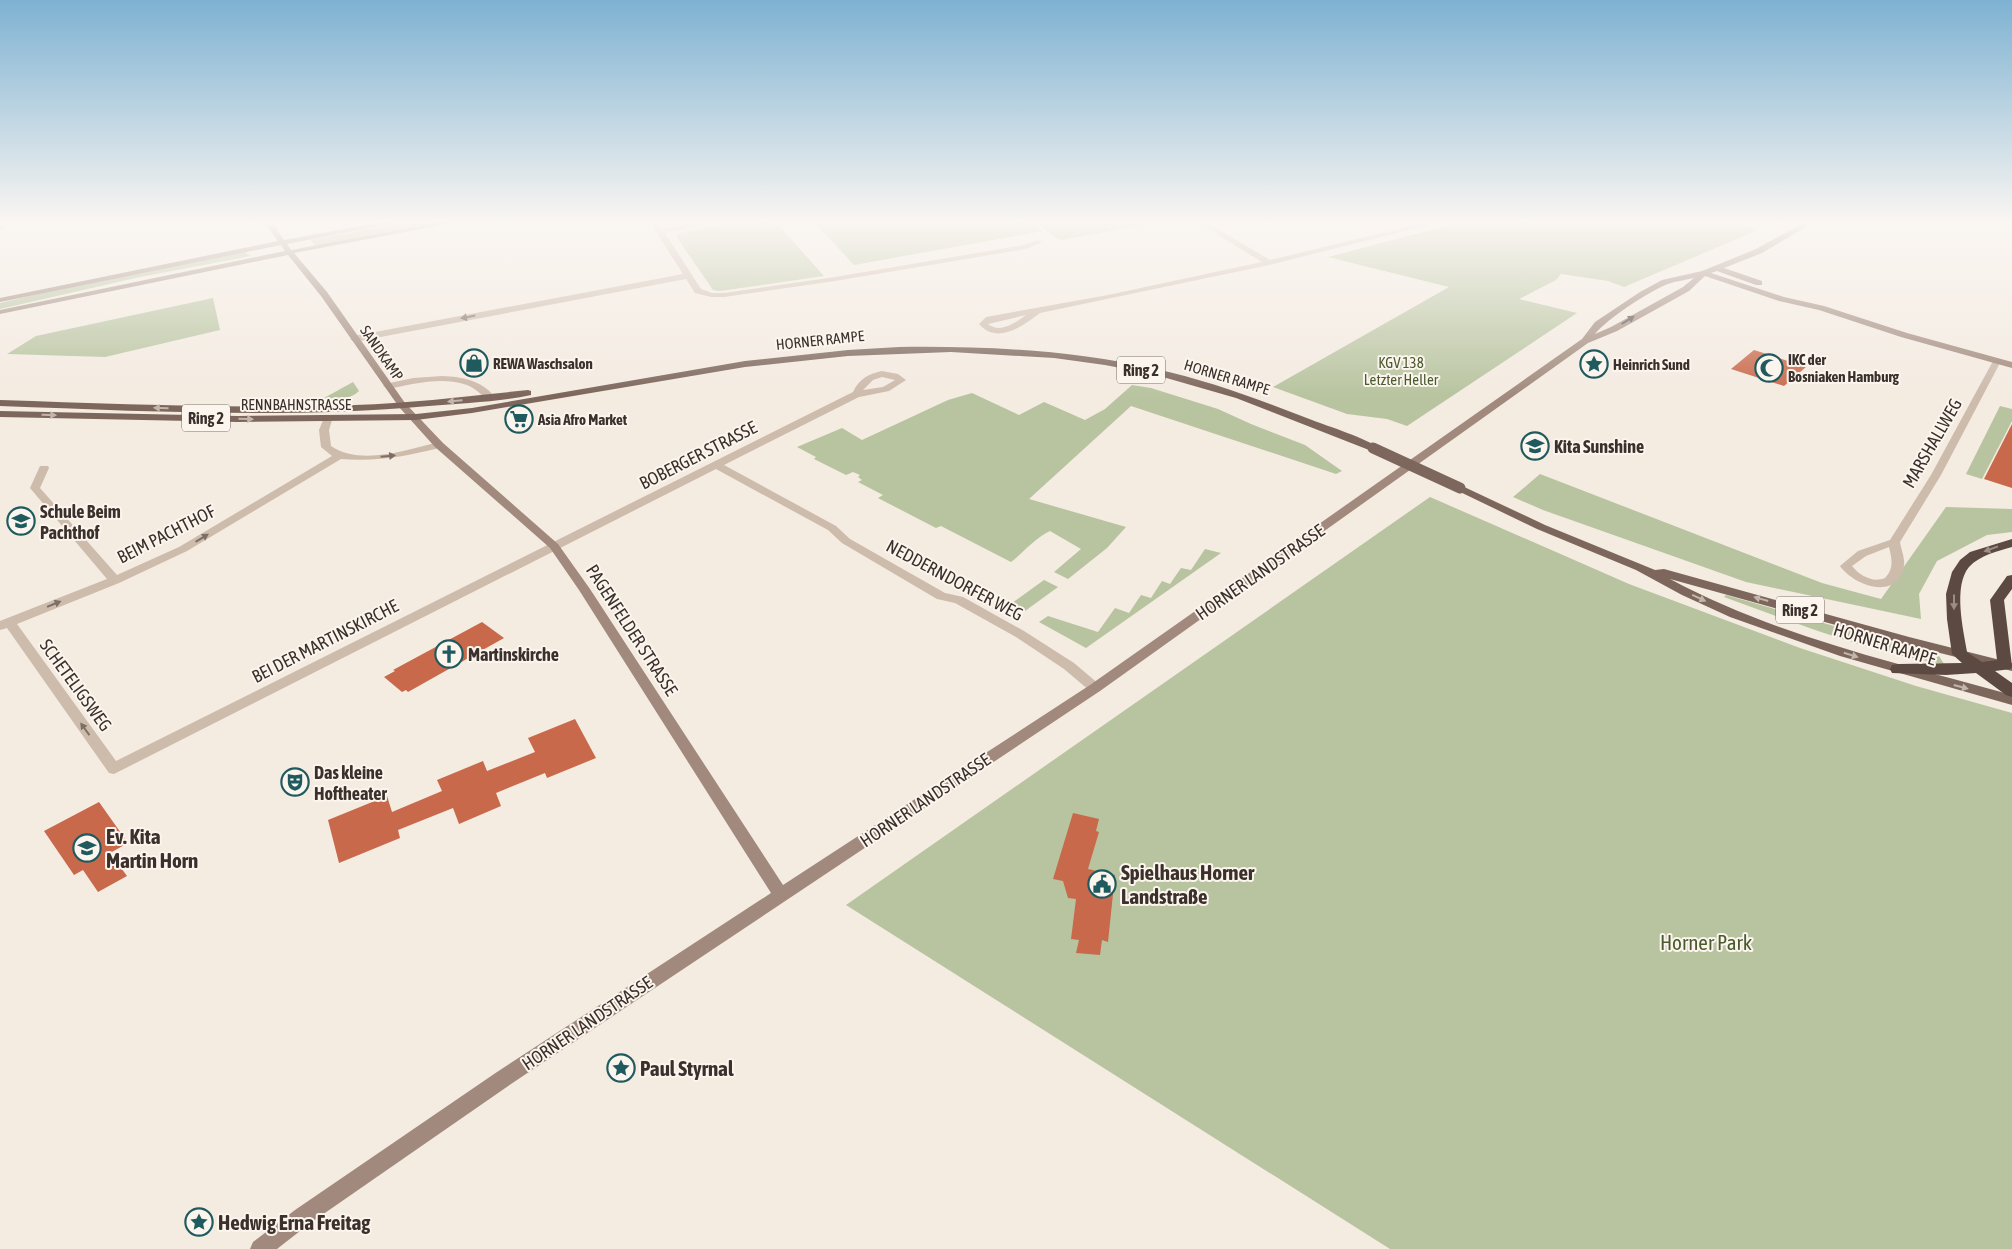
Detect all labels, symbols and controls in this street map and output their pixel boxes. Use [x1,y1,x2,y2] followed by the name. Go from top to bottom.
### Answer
[460,314,476,322] one-way arrow
[1622,315,1635,325] one-way arrow
[357,322,407,384] street label: SANDKAMP
[775,327,865,353] street label: HORNER RAMPE
[459,348,489,378] shop icon: REWA Waschsalon
[1579,349,1609,379] place icon: Heinrich Sund
[1788,351,1899,385] place label: IKC der Bosniaken Hamburg
[1754,353,1784,383] mosque icon: IKC der Bosniaken Hamburg
[1364,354,1439,388] park label: KGV 138 Letzter Heller
[493,355,593,372] place label: REWA Waschsalon
[1117,356,1165,384] road number: Ring 2
[1182,356,1272,398] street label: HORNER RAMPE
[1613,356,1690,373] place label: Heinrich Sund
[1898,394,1966,492] street label: MARSHALLWEG
[241,396,352,413] street label: RENNBAHNSTRASSE
[446,397,462,405] one-way arrow
[153,403,169,411] one-way arrow
[182,404,230,432] road number: Ring 2
[504,404,534,434] supermarket icon: Asia Afro Market
[537,411,628,428] place label: Asia Afro Market
[41,412,57,420] one-way arrow
[238,415,254,423] one-way arrow
[636,416,760,494] street label: BOBERGER STRASSE
[1520,431,1550,461] school or university icon: Kita Sunshine
[1554,436,1644,457] place label: Kita Sunshine
[380,452,396,460] one-way arrow
[114,500,219,568] street label: BEIM PACHTHOF
[40,501,121,543] place label: Schule Beim Pachthof
[6,506,36,536] school or university icon: Schule Beim Pachthof
[1192,520,1329,624] street label: HORNER LANDSTRASSE
[195,533,208,542] one-way arrow
[883,535,1027,625] street label: NEDDERNDORFER WEG
[1983,545,1998,553] one-way arrow
[582,561,682,700] street label: PAGENFELDER STRASSE
[1692,594,1706,602] one-way arrow
[1950,594,1958,610] one-way arrow
[248,595,402,687] street label: BEI DER MARTINSKIRCHE
[1753,595,1769,603] one-way arrow
[1776,596,1824,624] road number: Ring 2
[47,600,61,608] one-way arrow
[1831,618,1939,670] street label: HORNER RAMPE
[36,635,116,735] street label: SCHETELIGSWEG
[434,639,464,669] church icon: Martinskirche
[468,644,559,665] place label: Martinskirche
[1844,651,1859,659] one-way arrow
[1954,683,1969,691] one-way arrow
[80,722,90,736] one-way arrow
[856,749,994,851] street label: HORNER LANDSTRASSE
[314,762,388,804] place label: Das kleine Hoftheater
[280,767,310,797] theatre icon: Das kleine Hoftheater
[106,824,198,872] place label: Ev. Kita Martin Horn
[72,833,102,863] school or university icon: Ev. Kita Martin Horn
[1121,860,1255,908] place label: Spielhaus Horner Landstraße
[1087,869,1117,899] public building icon: Spielhaus Horner Landstraße
[1660,930,1752,954] park label: Horner Park
[518,972,656,1074] street label: HORNER LANDSTRASSE
[606,1053,636,1083] place icon: Paul Styrnal
[640,1056,734,1080] place label: Paul Styrnal
[184,1207,214,1237] place icon: Hedwig Erna Freitag
[218,1210,371,1234] place label: Hedwig Erna Freitag

